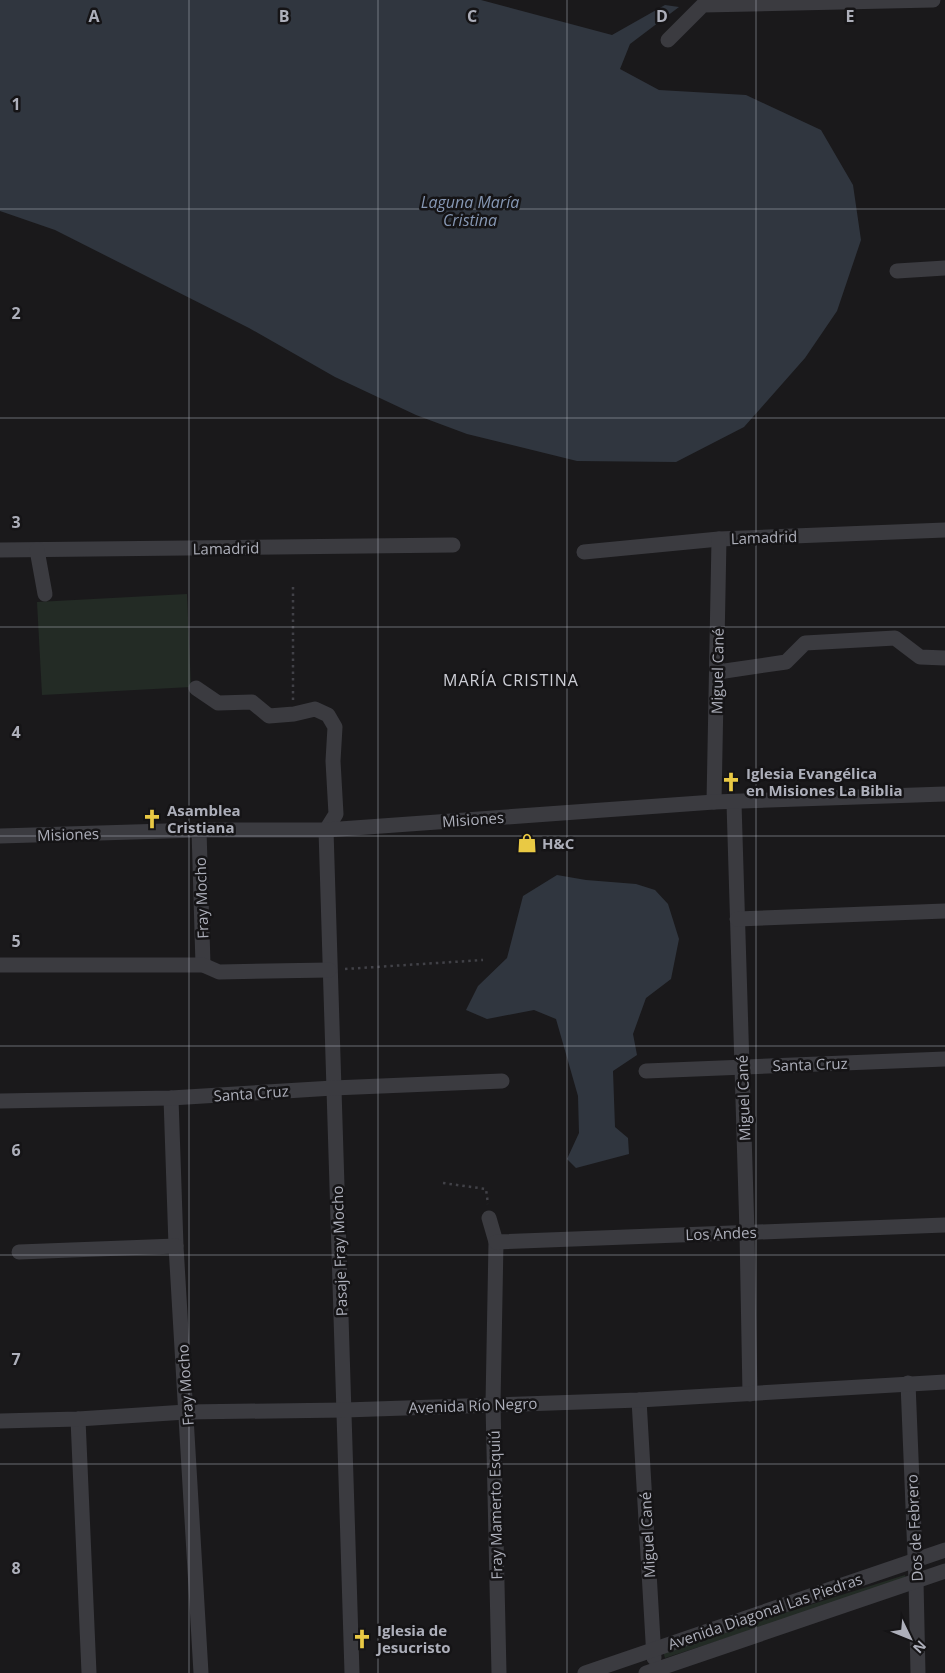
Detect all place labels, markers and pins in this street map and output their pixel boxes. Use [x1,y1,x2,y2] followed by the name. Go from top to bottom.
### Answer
[746,763,903,800] place label: Iglesia Evangélica en Misiones La Biblia
[720,771,742,793] church icon: Iglesia Evangélica en Misiones La Biblia
[167,800,241,837] place label: Asamblea Cristiana
[141,808,163,830] church icon: Asamblea Cristiana
[516,832,538,854] shop icon: H&C
[542,833,575,853] place label: H&C
[375,1620,451,1657] place label: Iglesia de Jesucristo
[351,1628,373,1650] church icon: Iglesia de Jesucristo

